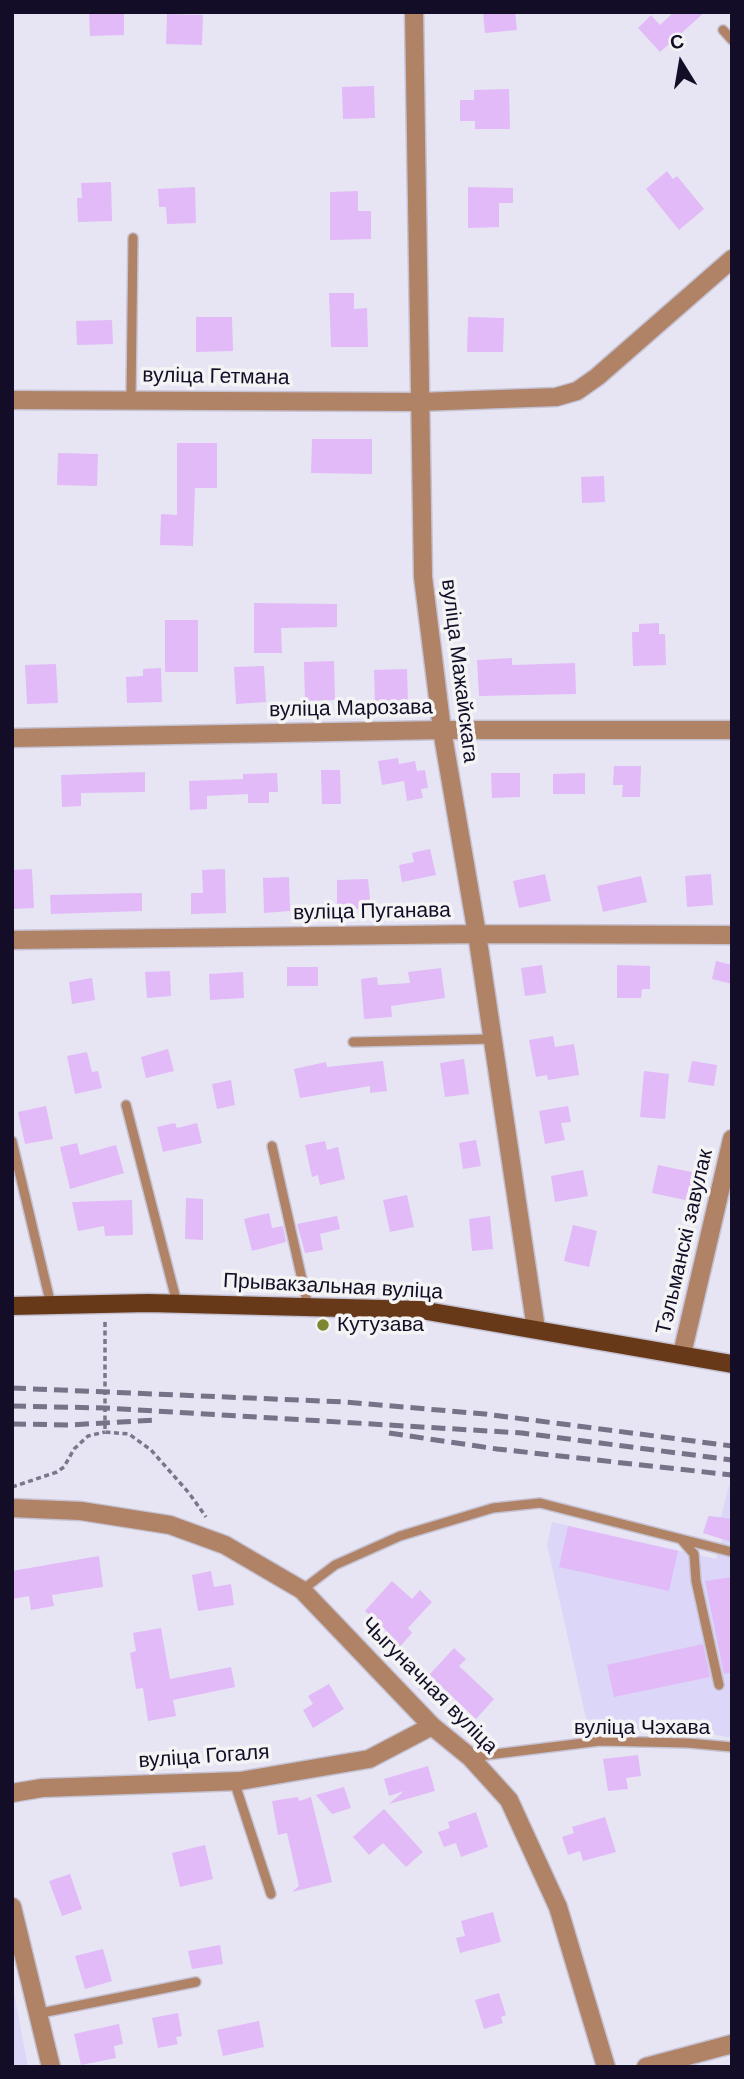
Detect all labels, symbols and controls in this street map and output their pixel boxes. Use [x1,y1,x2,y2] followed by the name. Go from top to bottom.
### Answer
[646,28,716,98] north arrow
[668,30,686,54] text: С
[142,363,290,391] street label: вуліца Гетмана
[435,578,483,764] street label: вуліца Мажайскага
[269,695,433,723] street label: вуліца Марозава
[293,898,451,926] street label: вуліца Пуганава
[651,1147,719,1337] street label: Тэльманскі завулак
[222,1269,444,1305] street label: Прывакзальная вуліца
[337,1312,424,1338] place label: Кутузава
[315,1317,331,1333] marker: Кутузава
[355,1612,503,1760] street label: Чыгуначная вуліца
[574,1715,710,1741] street label: вуліца Чэхава
[138,1740,270,1774] street label: вуліца Гогаля

